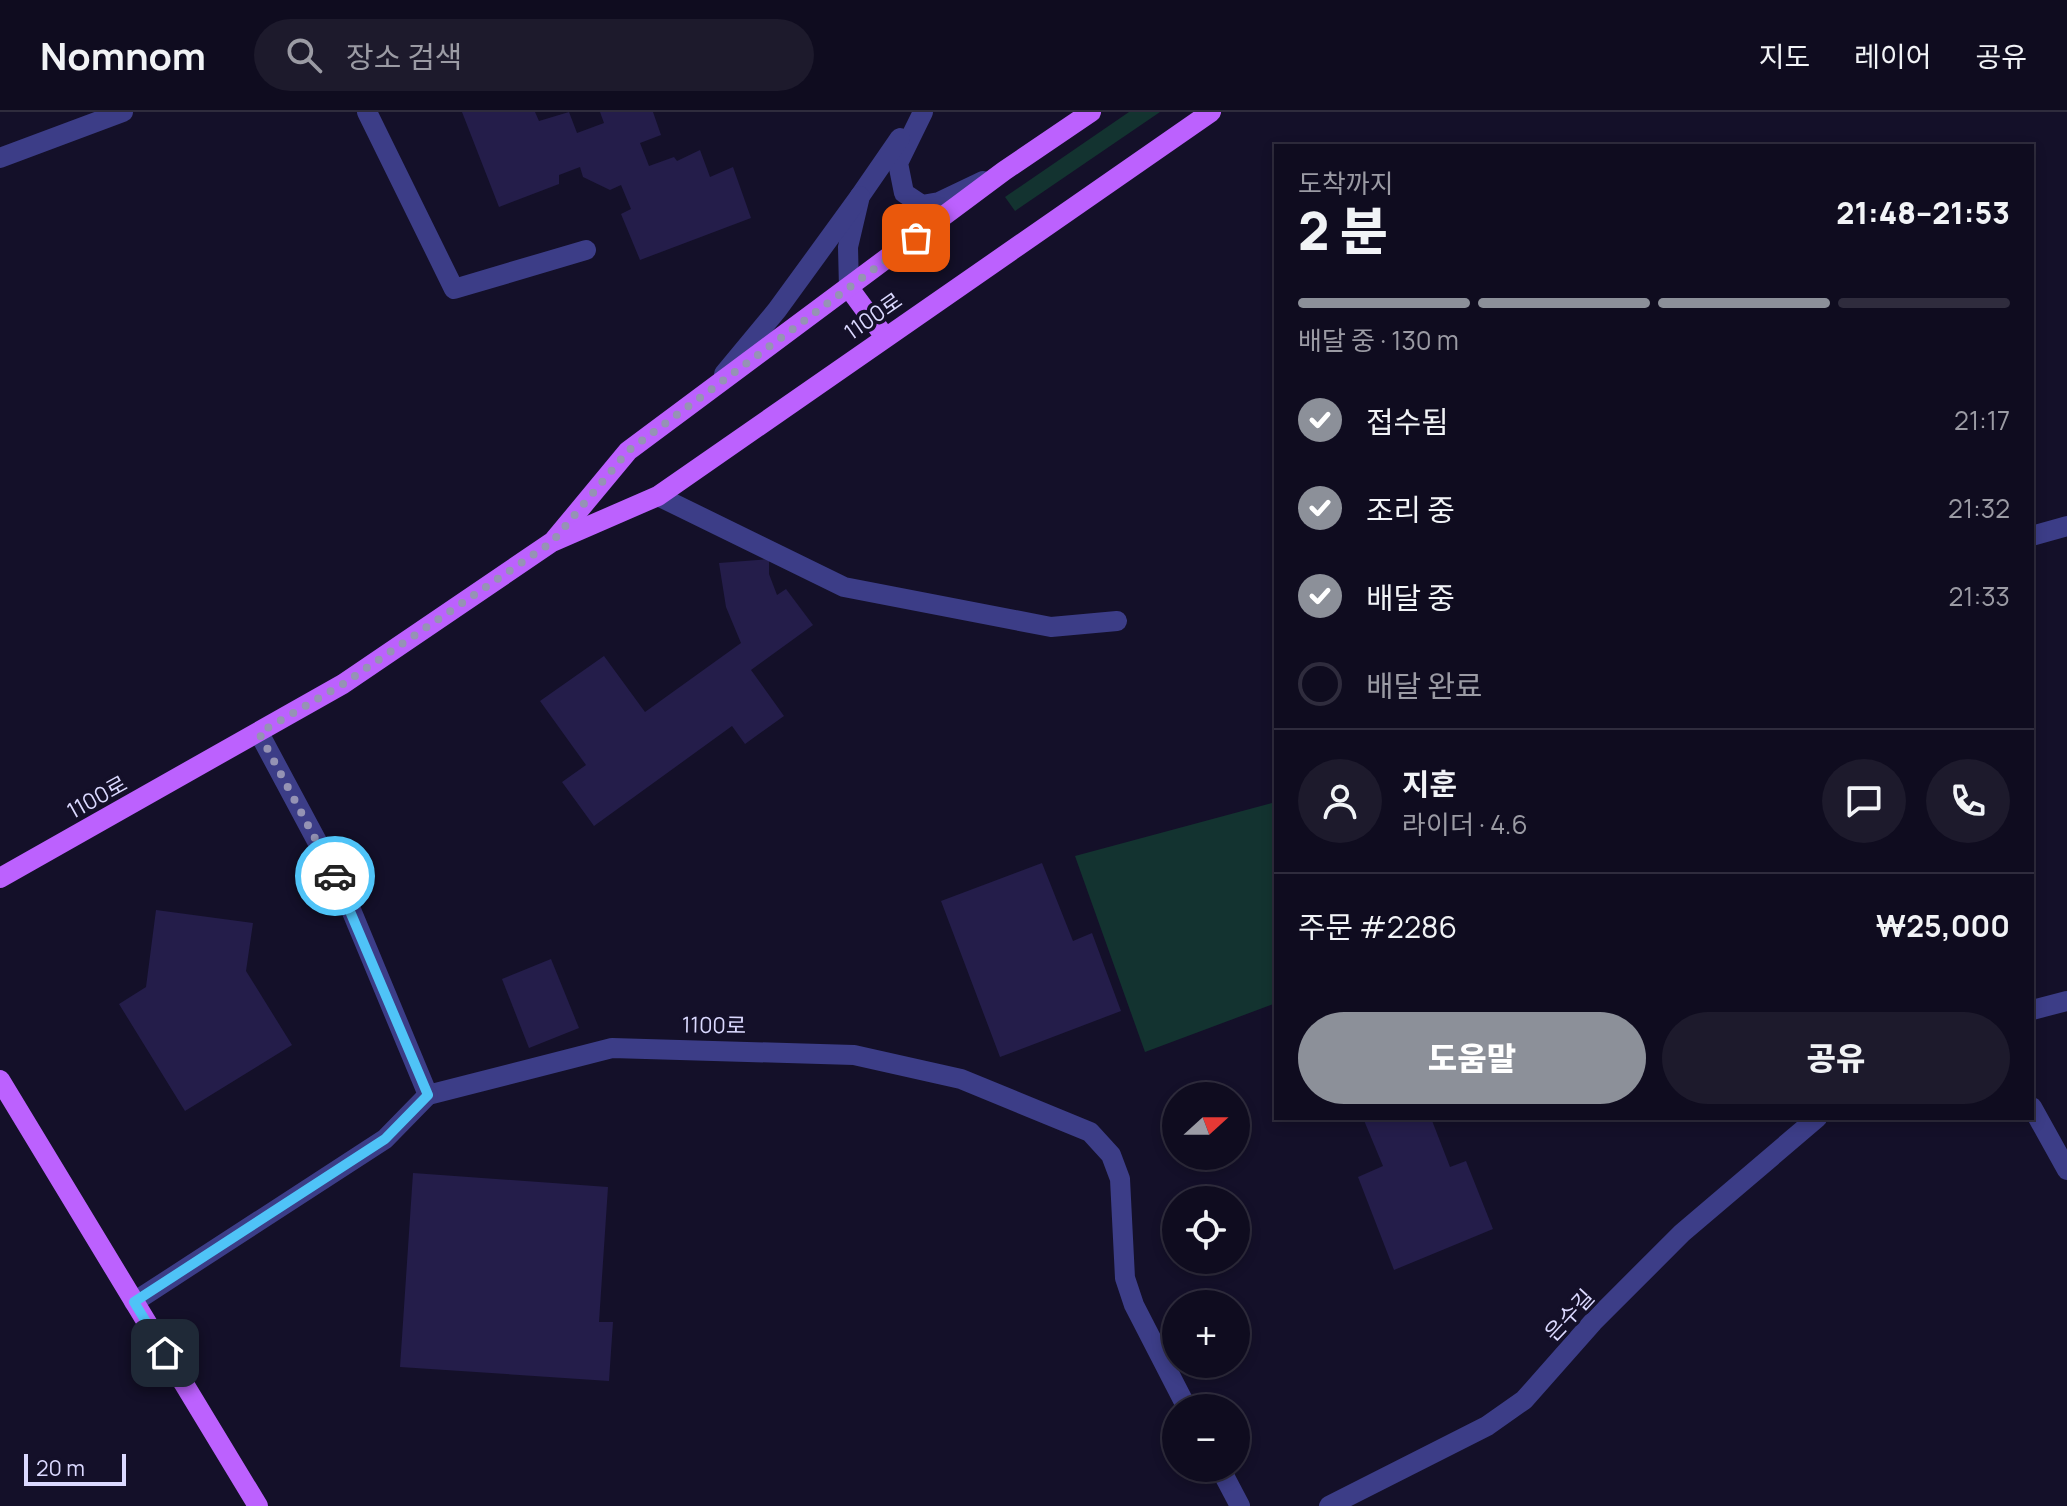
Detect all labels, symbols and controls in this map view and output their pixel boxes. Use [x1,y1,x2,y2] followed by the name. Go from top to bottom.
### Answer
[254,19,814,91] search box
[40,29,206,81] text: Nomnom
[282,33,326,77] icon: search
[346,36,462,77] text: 장소 검색
[1759,37,1810,75] text: 지도
[1854,37,1931,75] text: 레이어
[1975,37,2027,75] text: 공유
[1298,165,1394,201] text: 도착까지
[1836,192,2010,233] text: 21:48–21:53
[1298,195,1388,266] text: 2 분
[882,204,950,272] pin
[894,216,938,260] icon: bag
[838,285,908,347] street label: 1100로
[1298,322,1459,358] text: 배달 중 · 130 m
[1298,398,1342,442] icon: check
[1366,401,1449,442] text: 접수됨
[1954,402,2010,438] text: 21:17
[1298,486,1342,530] icon: check
[1366,489,1455,530] text: 조리 중
[1948,490,2010,526] text: 21:32
[1298,574,1342,618] icon: check
[1366,577,1455,618] text: 배달 중
[1949,578,2010,614] text: 21:33
[1366,665,1482,706] text: 배달 완료
[1298,759,1382,843] button: person
[1822,759,1906,843] button: chat
[1926,759,2010,843] button: phone
[1402,763,1457,804] text: 지훈
[62,768,132,826] street label: 1100로
[1402,806,1528,842] text: 라이더 · 4.6
[295,836,375,916] courier
[313,854,357,898] icon: car
[1876,905,2010,946] text: ₩25,000
[1298,906,1457,947] text: 주문 #2286
[682,1009,746,1041] street label: 1100로
[1298,1012,1646,1104] button: 도움말
[1662,1012,2010,1104] button: 공유
[1162,1082,1250,1170] north arrow
[1162,1082,1250,1482] map controls
[1162,1186,1250,1274] button: locate
[1537,1283,1601,1347] street label: 은수길
[1162,1290,1250,1378] button: +
[131,1319,199,1387] pin
[143,1331,187,1375] icon: home
[1162,1394,1250,1482] button: −
[24,1450,126,1486] scale bar
[36,1453,85,1483] text: 20 m

